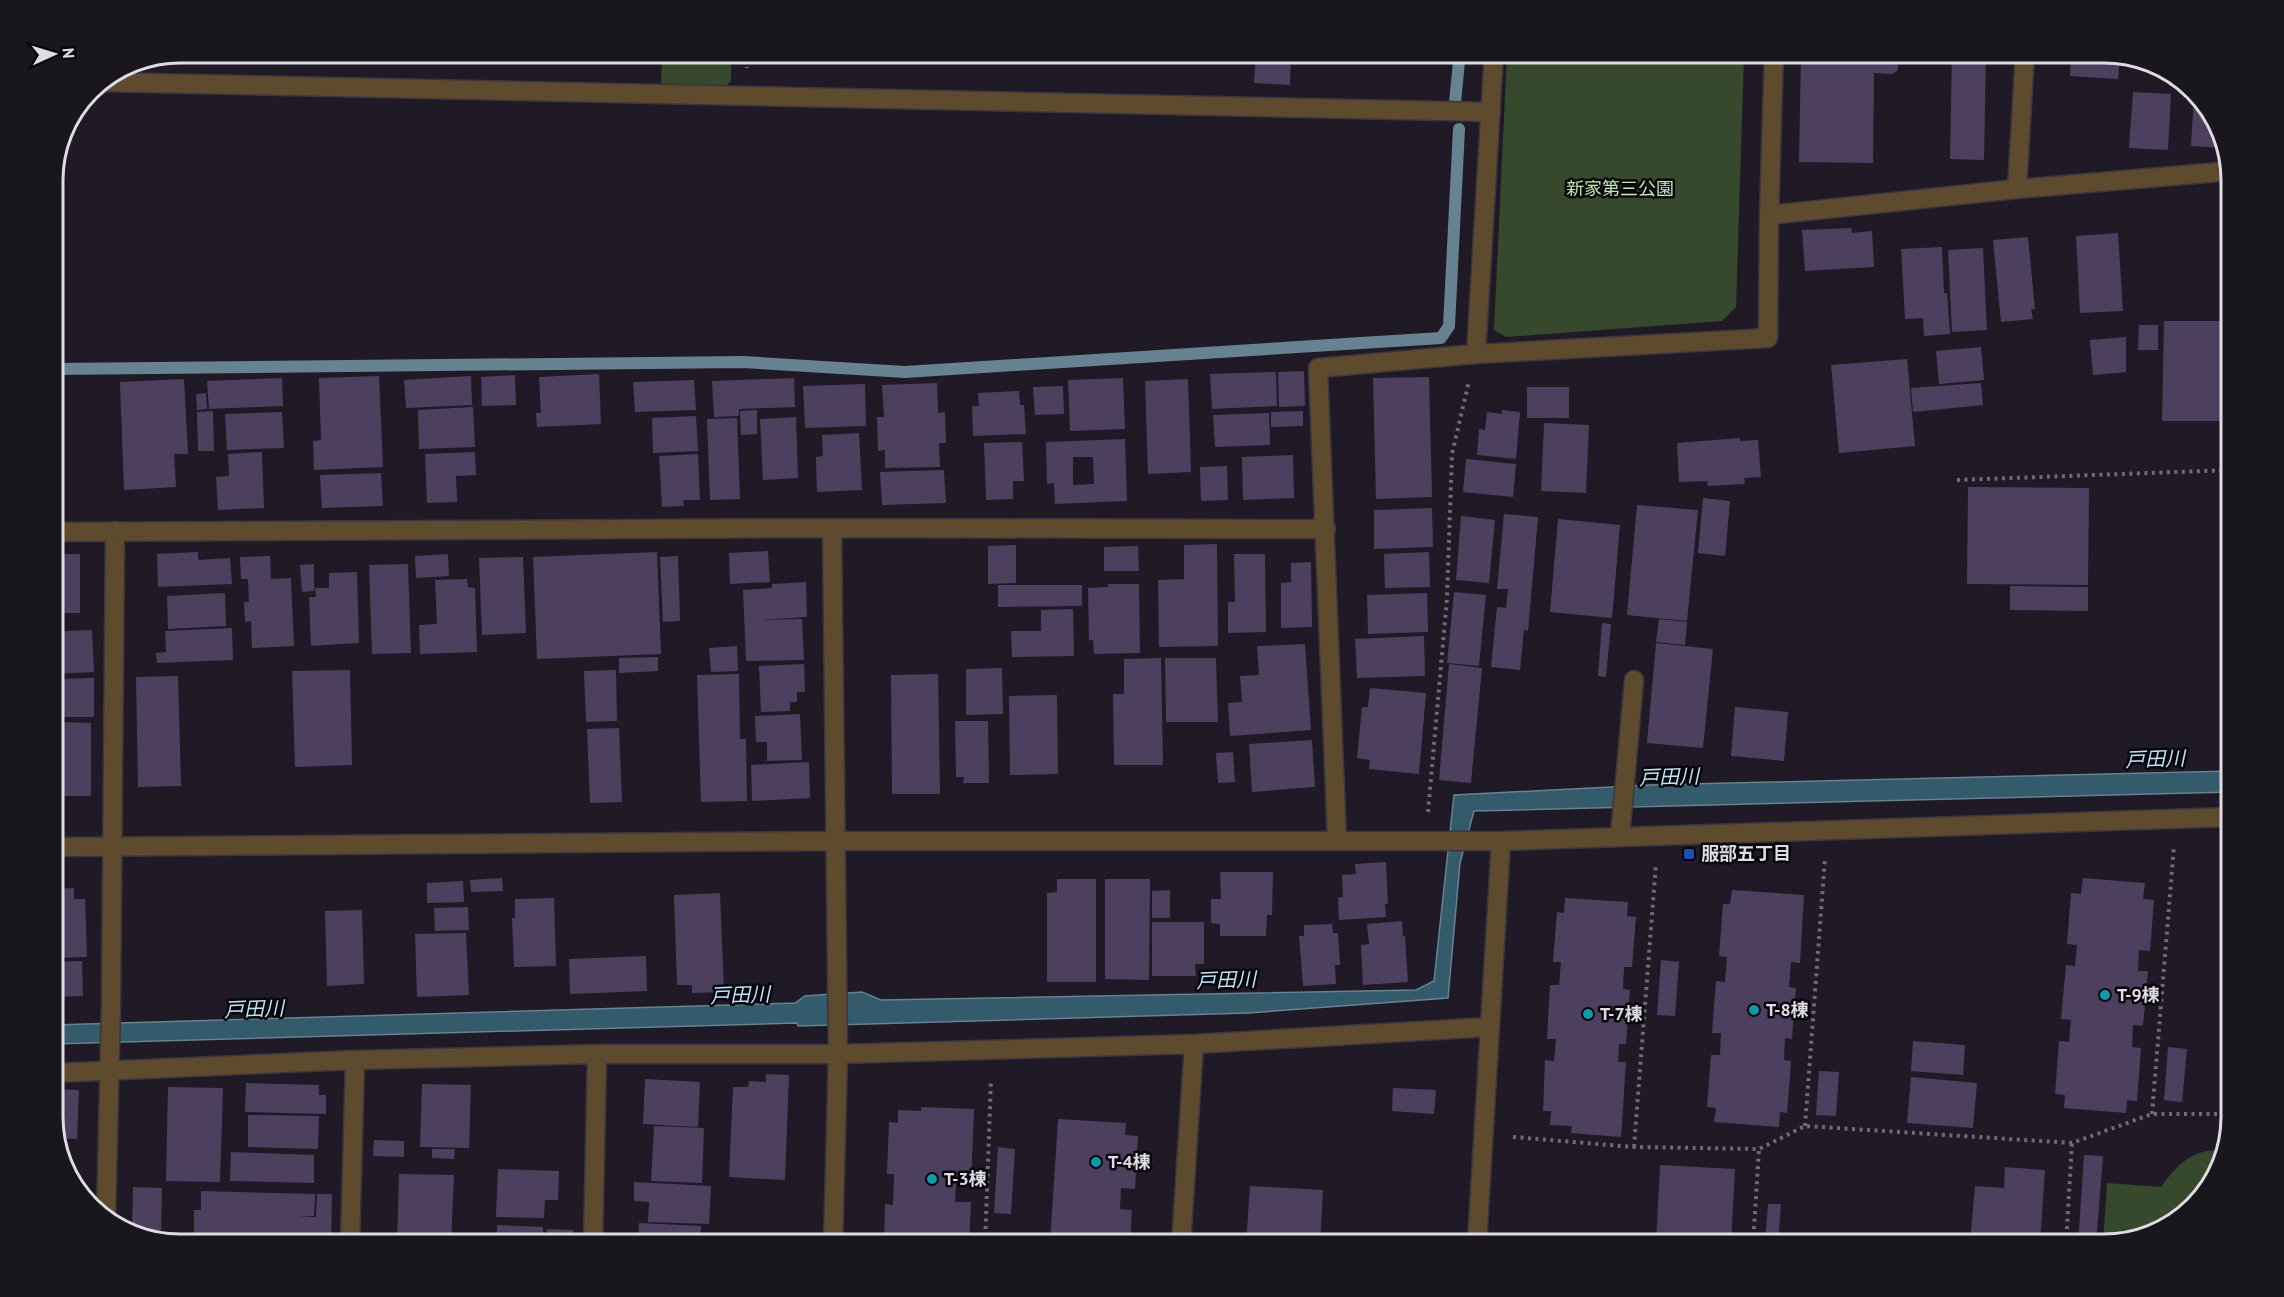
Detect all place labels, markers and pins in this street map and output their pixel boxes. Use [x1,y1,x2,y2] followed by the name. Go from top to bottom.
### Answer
[1701,842,1791,865] place label: 服部五丁目
[1682,847,1696,861] marker: 服部五丁目
[2117,983,2160,1006] place label: T-9棟
[2098,988,2112,1002] marker: T-9棟
[1766,998,1809,1021] place label: T-8棟
[1600,1002,1643,1025] place label: T-7棟
[1747,1003,1761,1017] marker: T-8棟
[1581,1007,1595,1021] marker: T-7棟
[1108,1150,1151,1173] place label: T-4棟
[1089,1155,1103,1169] marker: T-4棟
[944,1167,987,1190] place label: T-3棟
[925,1172,939,1186] marker: T-3棟

